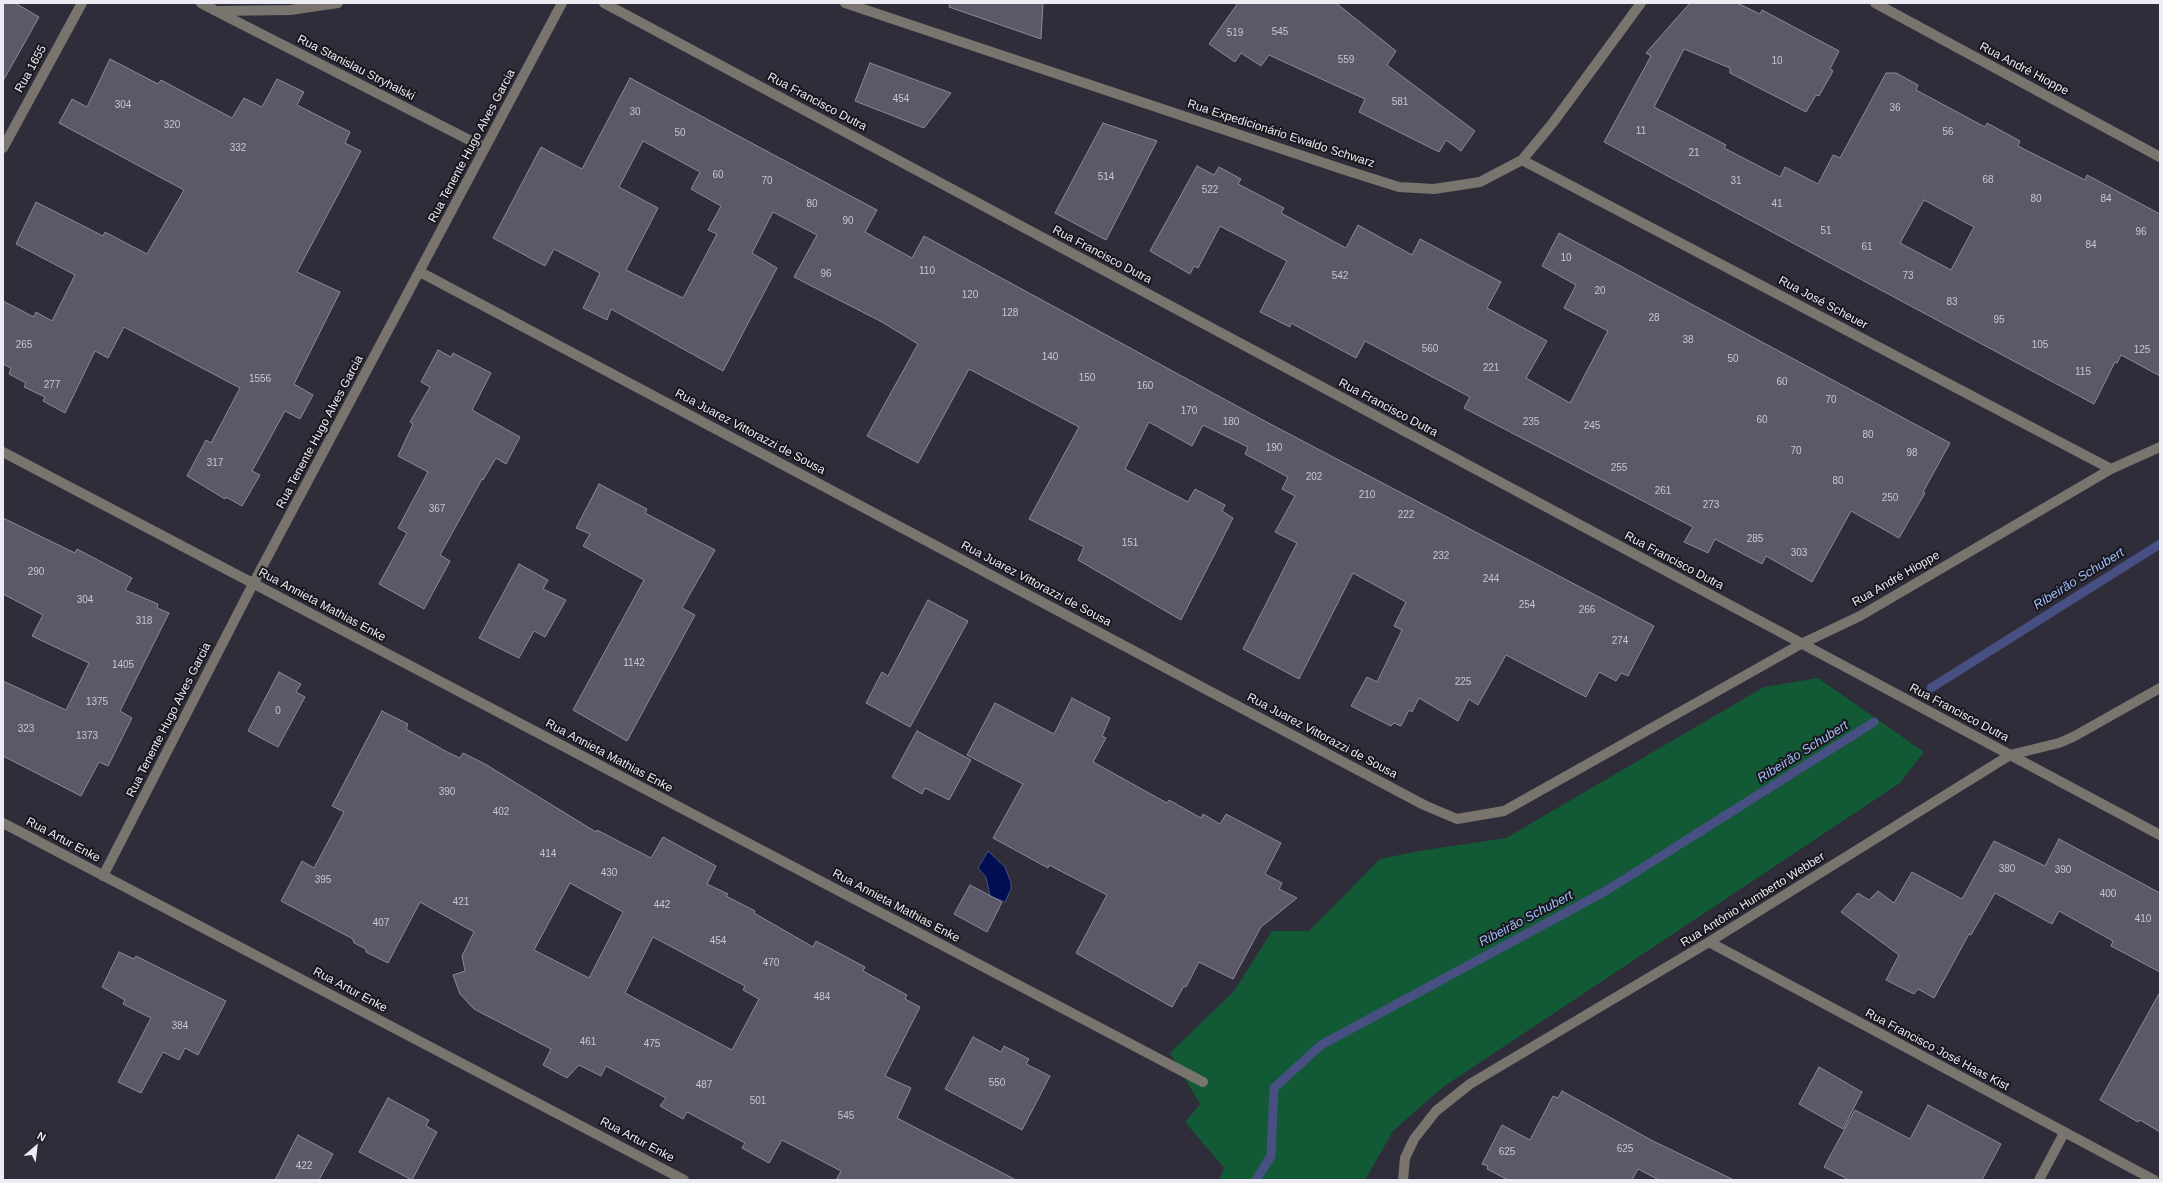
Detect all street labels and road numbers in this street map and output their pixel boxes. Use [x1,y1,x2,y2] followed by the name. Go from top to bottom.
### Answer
[295,32,417,104] street label: Rua Stanislau Stryhalski
[1977,39,2071,99] street label: Rua André Hioppe
[12,43,50,95] street label: Rua 1655
[425,67,519,225] street label: Rua Tenente Hugo Alves Garcia
[765,70,869,134] street label: Rua Francisco Dutra
[1186,97,1376,171] street label: Rua Expedicionário Ewaldo Schwarz
[1050,223,1154,287] street label: Rua Francisco Dutra
[1776,273,1870,333] street label: Rua José Scheuer
[273,353,367,511] street label: Rua Tenente Hugo Alves Garcia
[1336,376,1440,440] street label: Rua Francisco Dutra
[673,386,827,478] street label: Rua Juarez Vittorazzi de Sousa
[1622,529,1726,593] street label: Rua Francisco Dutra
[959,538,1113,630] street label: Rua Juarez Vittorazzi de Sousa
[1850,548,1942,610] street label: Rua André Hioppe
[256,565,388,645] street label: Rua Annieta Mathias Enke
[124,640,214,800] street label: Rua Tenente Hugo Alves Garcia
[1907,681,2011,745] street label: Rua Francisco Dutra
[1245,690,1399,782] street label: Rua Juarez Vittorazzi de Sousa
[543,716,675,796] street label: Rua Annieta Mathias Enke
[23,814,103,866] street label: Rua Artur Enke
[1678,850,1828,950] street label: Rua Antônio Humberto Webber
[830,866,962,946] street label: Rua Annieta Mathias Enke
[310,964,390,1016] street label: Rua Artur Enke
[1863,1006,2011,1094] street label: Rua Francisco José Haas Kist
[597,1114,677,1166] street label: Rua Artur Enke

